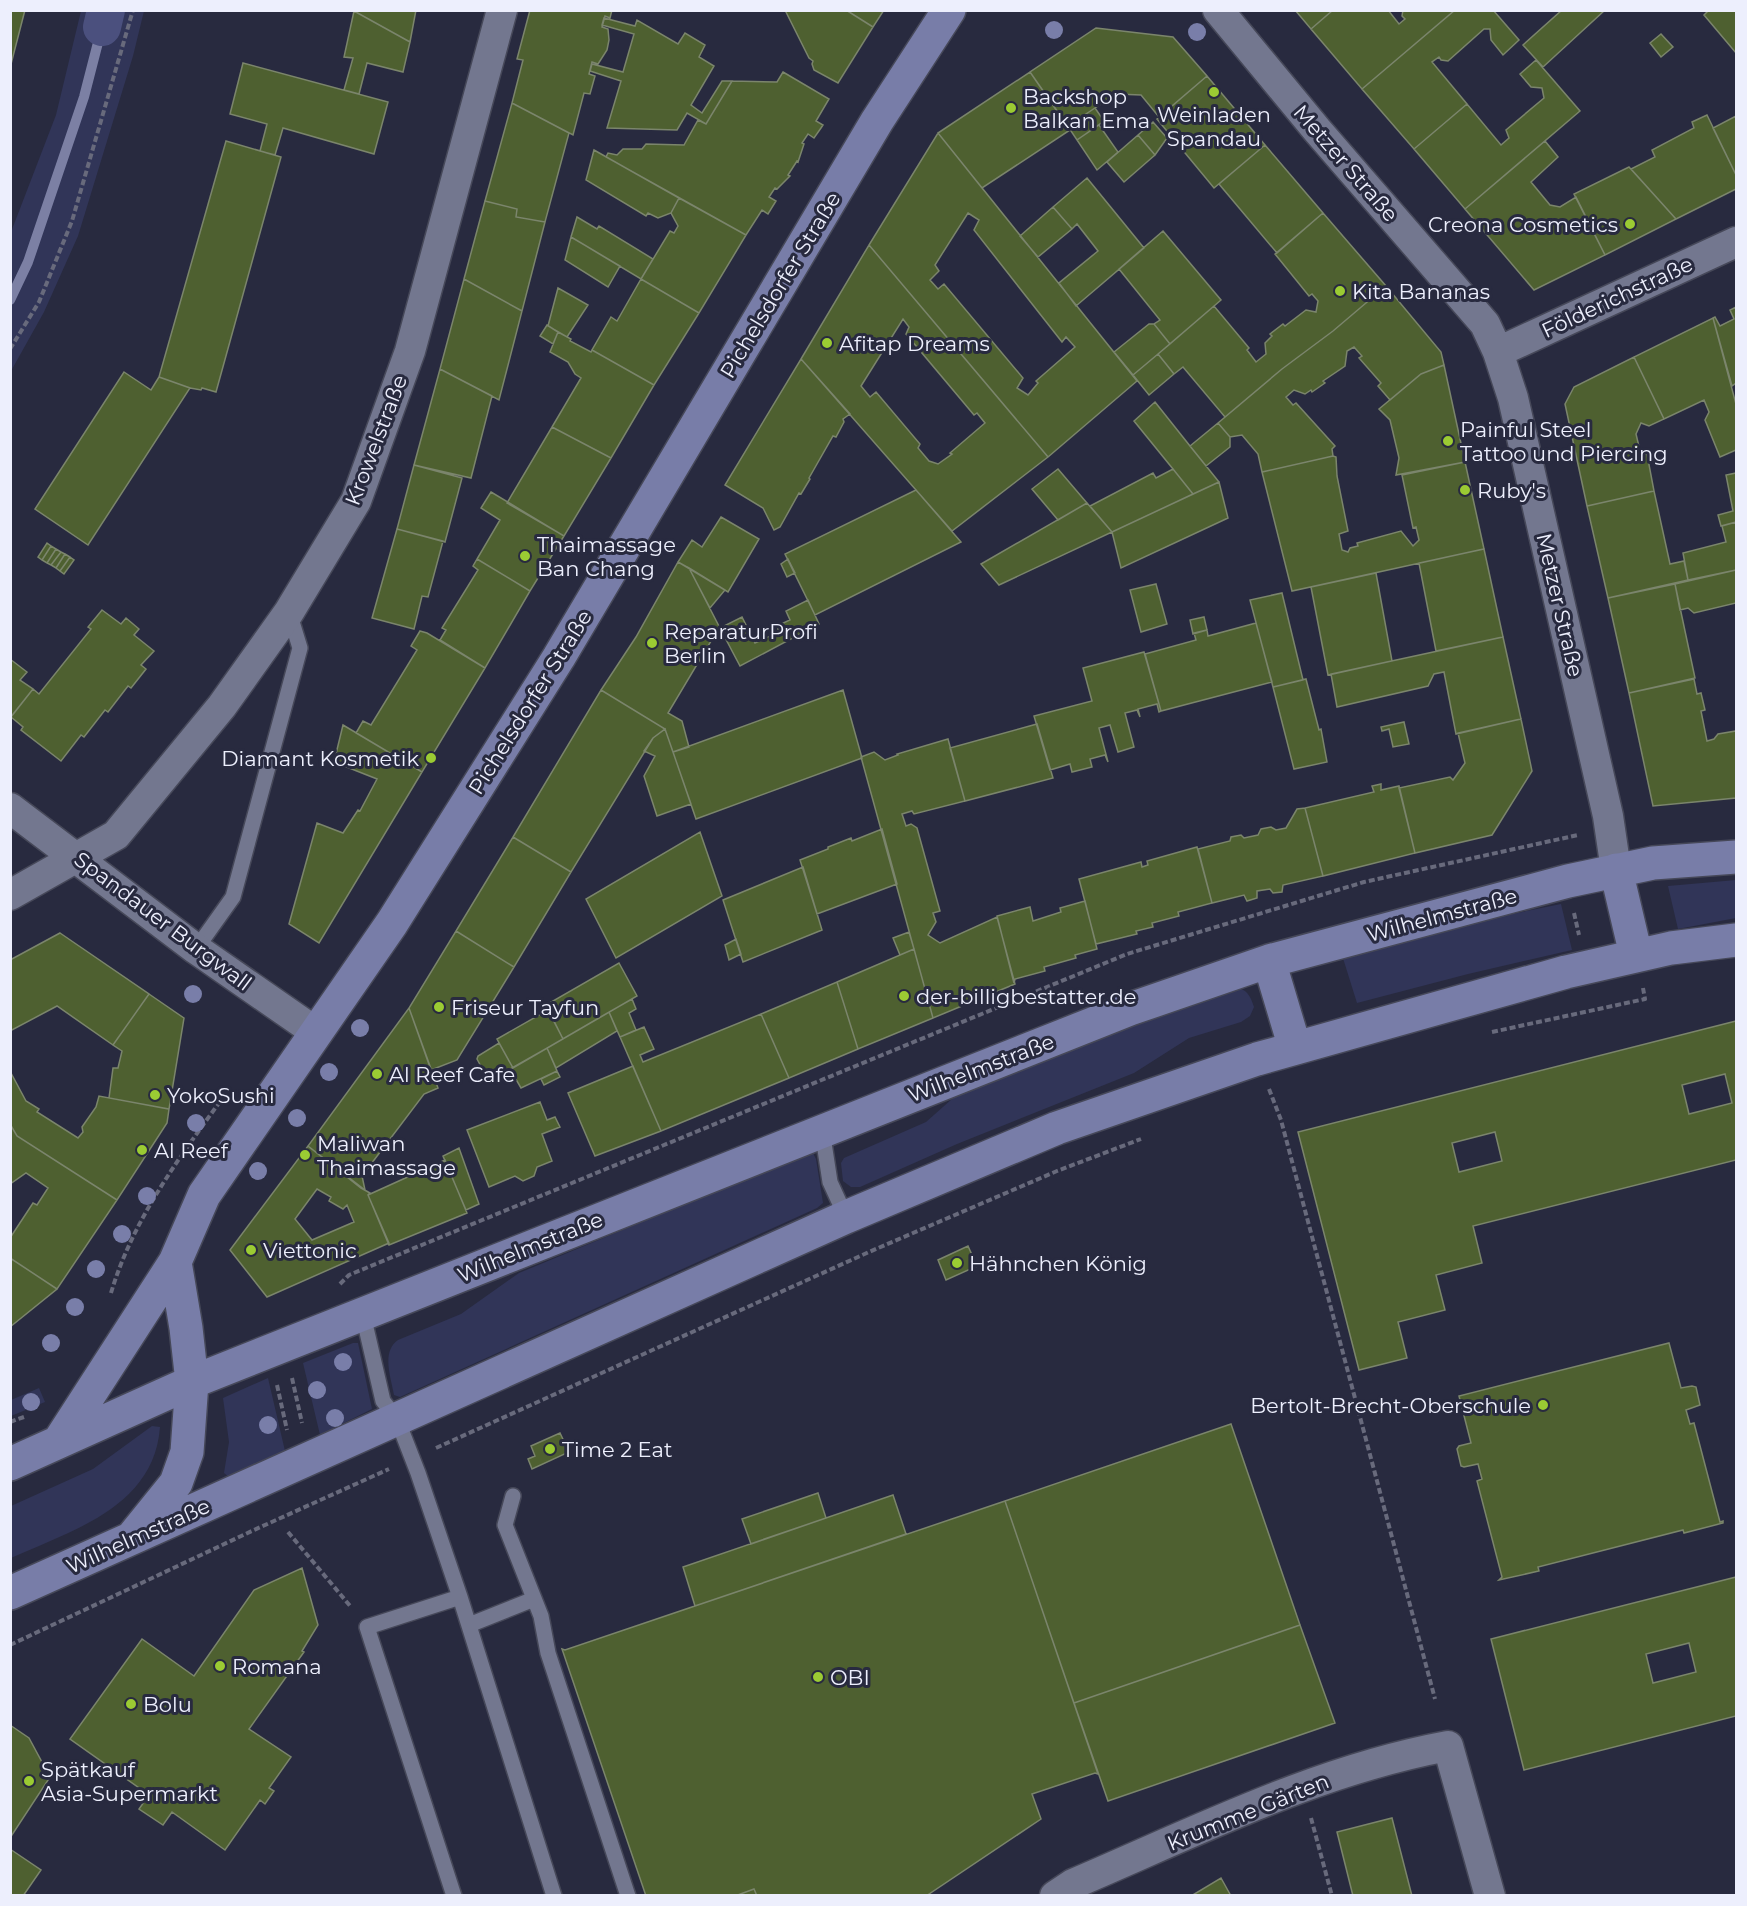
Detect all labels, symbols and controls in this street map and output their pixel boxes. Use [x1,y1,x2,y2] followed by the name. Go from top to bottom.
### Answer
[1023,84,1150,133] place label: Backshop Balkan Ema
[1207,85,1221,99] marker: Weinladen Spandau
[1288,100,1404,226] street label: Metzer Straße
[1004,101,1018,115] marker: Backshop Balkan Ema
[1157,102,1271,151] place label: Weinladen Spandau
[715,187,845,383] street label: Pichelsdorfer Straße
[1428,212,1618,237] place label: Creona Cosmetics
[1623,217,1637,231] marker: Creona Cosmetics
[1537,251,1697,343] street label: Földerichstraße
[1352,279,1490,304] place label: Kita Bananas
[1333,284,1347,298] marker: Kita Bananas
[839,331,990,356] place label: Afitap Dreams
[820,336,834,350] marker: Afitap Dreams
[340,371,412,509] street label: Krowelstraße
[1460,417,1668,466] place label: Painful Steel Tattoo und Piercing
[1441,434,1455,448] marker: Painful Steel Tattoo und Piercing
[1477,478,1546,503] place label: Ruby's
[1458,483,1472,497] marker: Ruby's
[1531,531,1589,679] street label: Metzer Straße
[537,532,676,581] place label: Thaimassage Ban Chang
[518,549,532,563] marker: Thaimassage Ban Chang
[463,605,597,799] street label: Pichelsdorfer Straße
[664,619,818,668] place label: ReparaturProfi Berlin
[645,636,659,650] marker: ReparaturProfi Berlin
[221,746,419,771] place label: Diamant Kosmetik
[424,751,438,765] marker: Diamant Kosmetik
[70,846,256,996] street label: Spandauer Burgwall
[1364,883,1520,947] street label: Wilhelmstraße
[916,984,1136,1009] place label: der-billigbestatter.de
[897,989,911,1003] marker: der-billigbestatter.de
[451,995,599,1020] place label: Friseur Tayfun
[432,1000,446,1014] marker: Friseur Tayfun
[904,1029,1058,1107] street label: Wilhelmstraße
[389,1062,515,1087] place label: Al Reef Cafe
[370,1067,384,1081] marker: Al Reef Cafe
[167,1083,275,1108] place label: YokoSushi
[148,1088,162,1102] marker: YokoSushi
[317,1131,456,1180] place label: Maliwan Thaimassage
[154,1138,229,1163] place label: Al Reef
[135,1143,149,1157] marker: Al Reef
[298,1148,312,1162] marker: Maliwan Thaimassage
[454,1206,606,1288] street label: Wilhelmstraße
[263,1238,357,1263] place label: Viettonic
[244,1243,258,1257] marker: Viettonic
[969,1251,1147,1276] place label: Hähnchen König
[950,1256,964,1270] marker: Hähnchen König
[1250,1393,1531,1418] place label: Bertolt-Brecht-Oberschule
[1536,1398,1550,1412] marker: Bertolt-Brecht-Oberschule
[562,1437,672,1462] place label: Time 2 Eat
[543,1442,557,1456] marker: Time 2 Eat
[62,1493,214,1579] street label: Wilhelmstraße
[232,1654,322,1679] place label: Romana
[213,1659,227,1673] marker: Romana
[830,1665,870,1690] place label: OBI
[811,1670,825,1684] marker: OBI
[143,1692,192,1717] place label: Bolu
[124,1697,138,1711] marker: Bolu
[41,1757,218,1806] place label: Spätkauf Asia-Supermarkt
[1163,1768,1333,1856] street label: Krumme Gärten
[22,1774,36,1788] marker: Spätkauf Asia-Supermarkt

